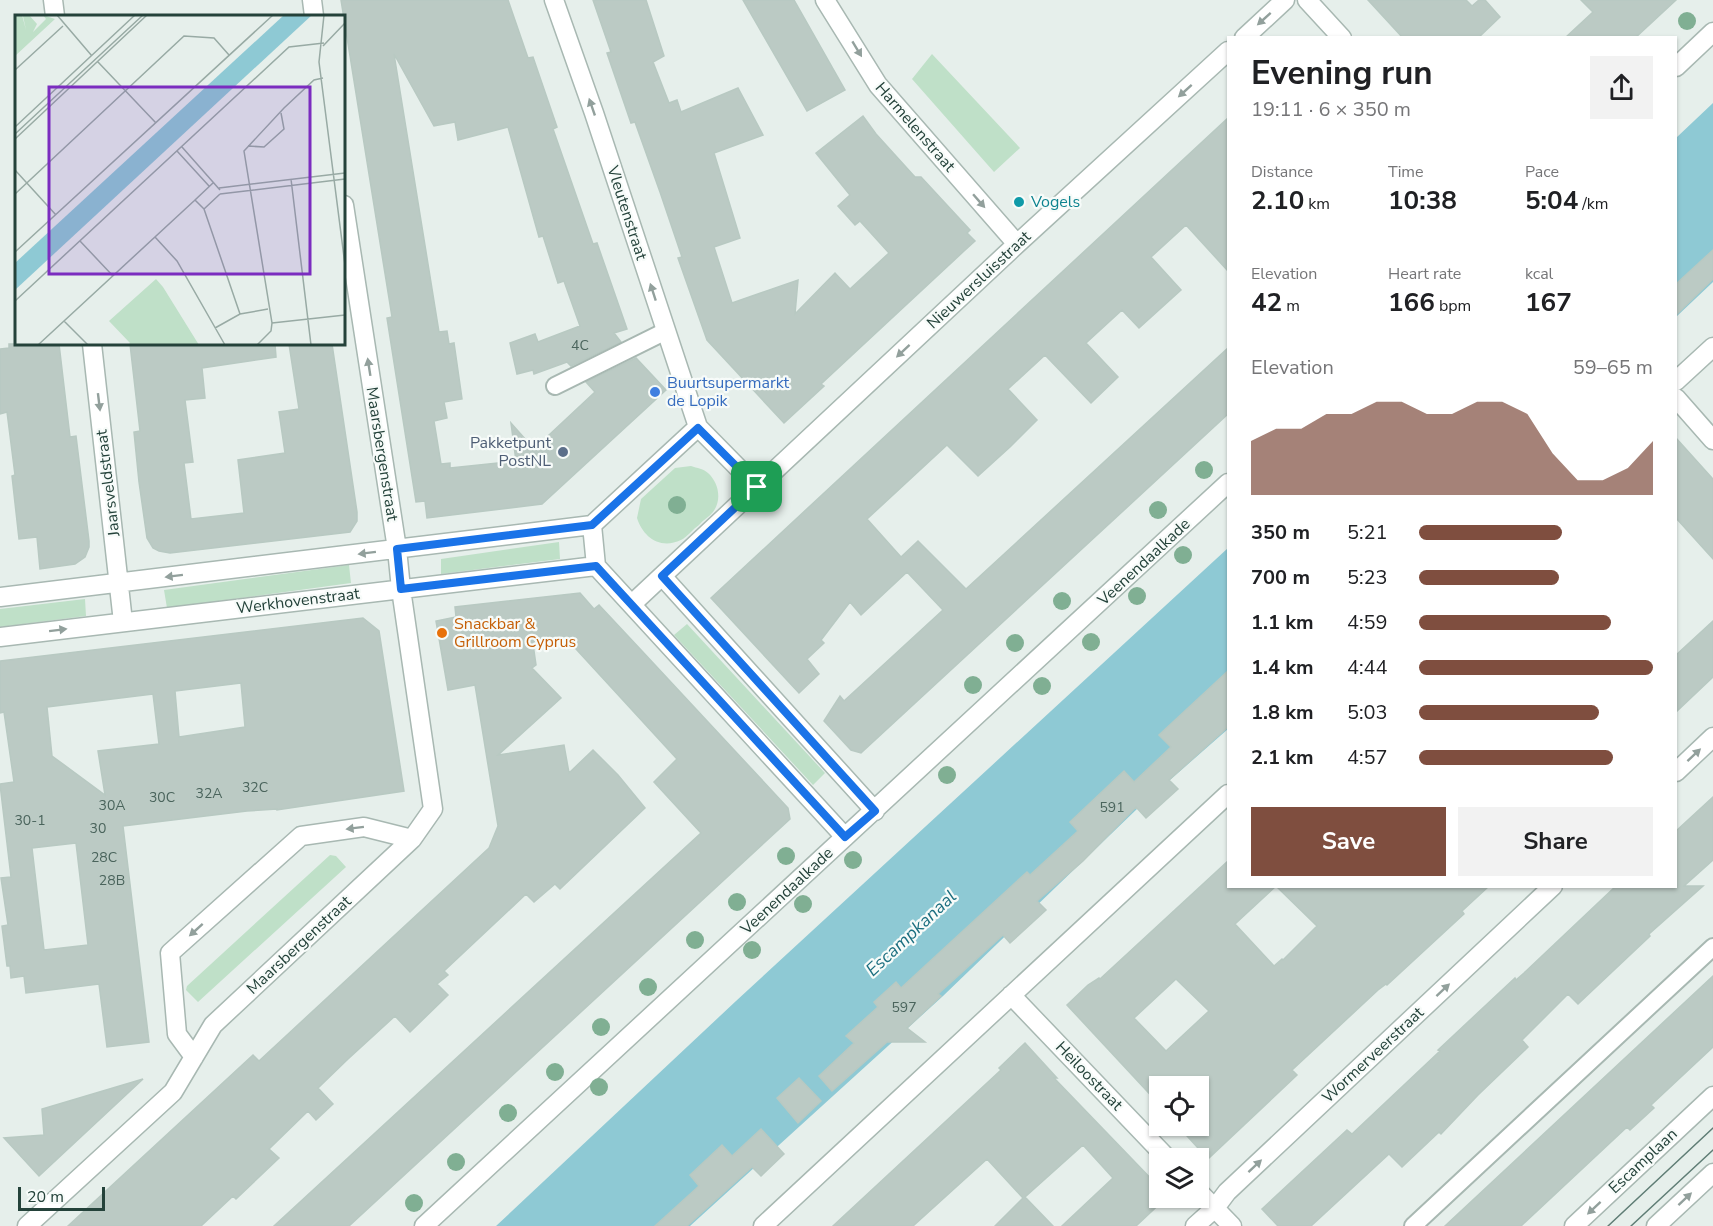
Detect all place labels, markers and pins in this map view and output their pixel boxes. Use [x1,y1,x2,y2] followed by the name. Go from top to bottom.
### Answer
[1030,191,1080,213] place label: Vogels
[1012,195,1026,209] marker: Vogels
[667,372,789,412] place label: Buurtsupermarkt de Lopik
[648,385,662,399] marker: Buurtsupermarkt de Lopik
[470,432,551,472] place label: Pakketpunt PostNL
[556,445,570,459] marker: Pakketpunt PostNL
[731,461,782,512] pin
[454,613,576,653] place label: Snackbar & Grillroom Cyprus
[435,626,449,640] marker: Snackbar & Grillroom Cyprus

